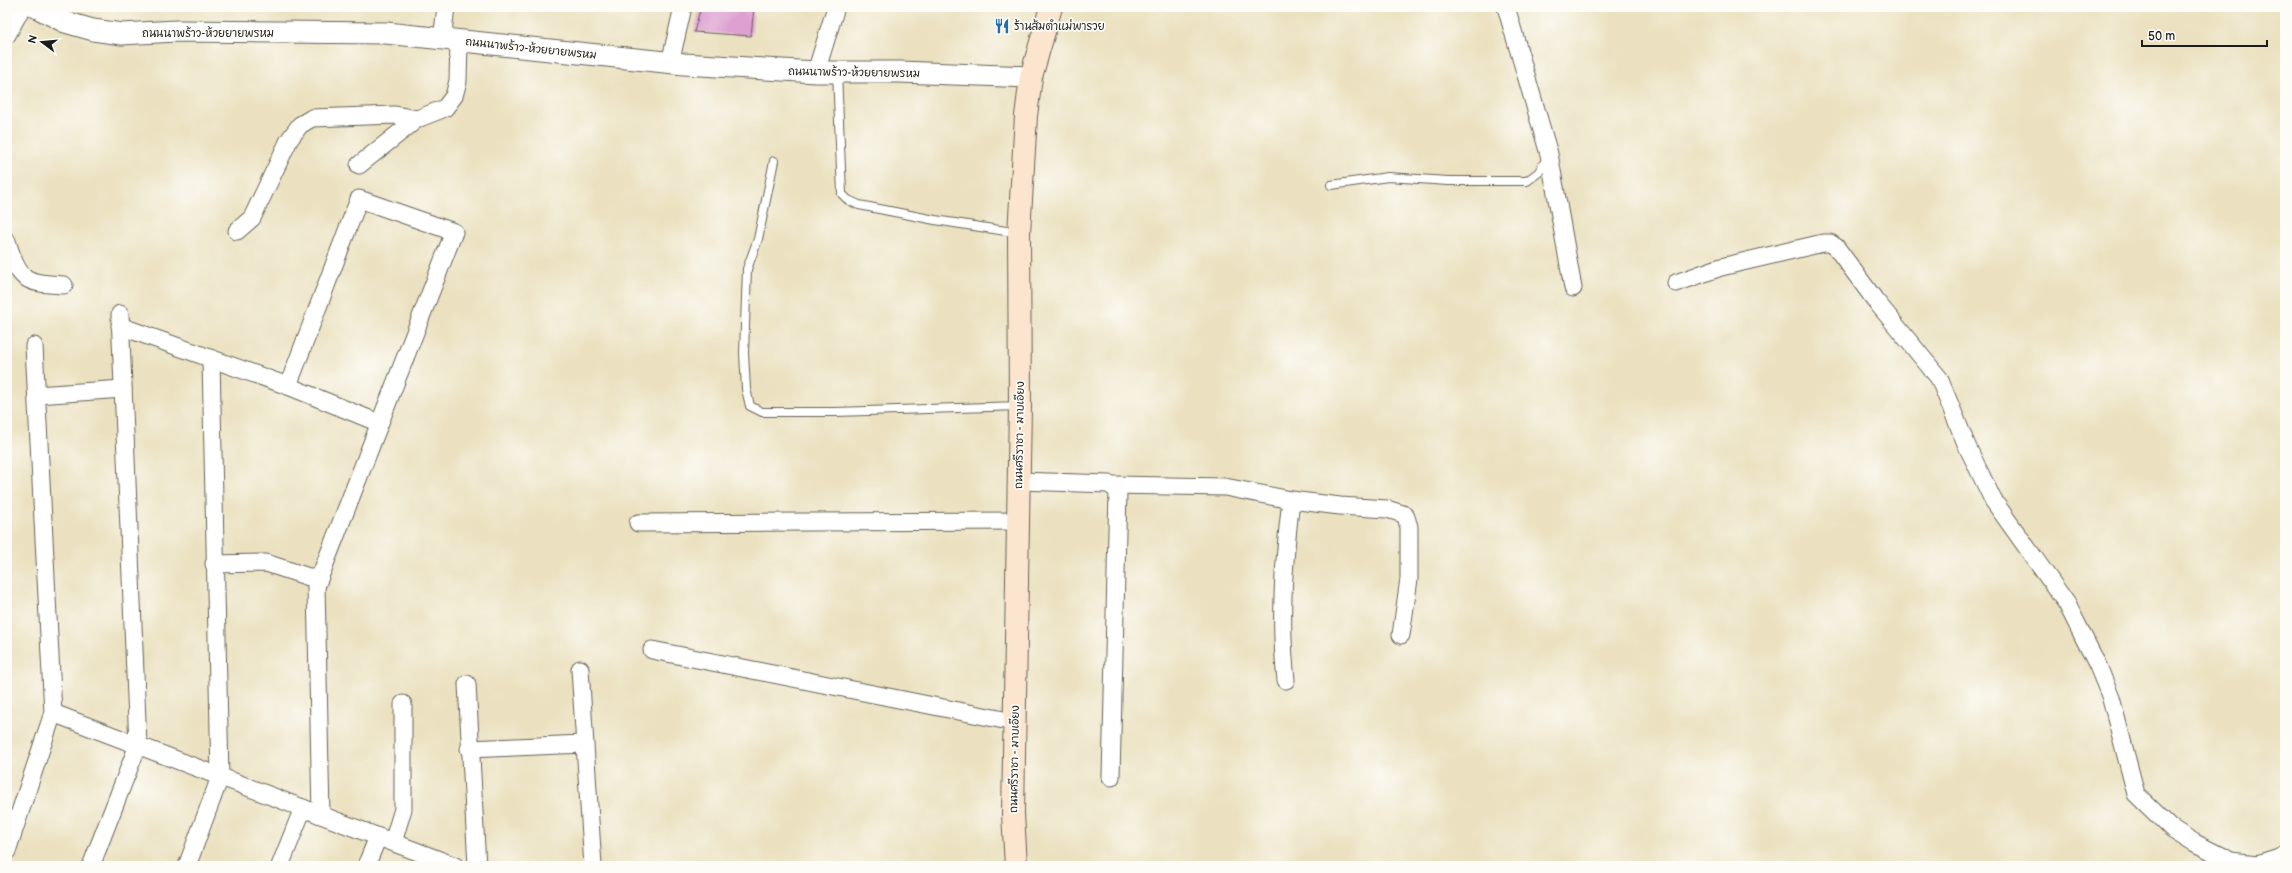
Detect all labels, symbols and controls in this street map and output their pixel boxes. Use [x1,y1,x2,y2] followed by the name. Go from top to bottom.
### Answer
[993,17,1011,35] restaurant icon: ร้านส้มตำแม่พารวย
[1014,18,1105,33] place label: ร้านส้มตำแม่พารวย
[22,22,62,62] north arrow
[2142,22,2267,48] scale bar
[142,26,274,40] street label: ถนนนาพร้าว-ห้วยยายพรหม
[2148,29,2175,44] text: 50 m
[25,34,40,45] text: N
[465,34,597,62] street label: ถนนนาพร้าว-ห้วยยายพรหม
[788,64,920,80] street label: ถนนนาพร้าว-ห้วยยายพรหม
[1011,381,1027,489] street label: ถนนศรีราชา - มาบเอียง
[1006,705,1022,813] street label: ถนนศรีราชา - มาบเอียง

